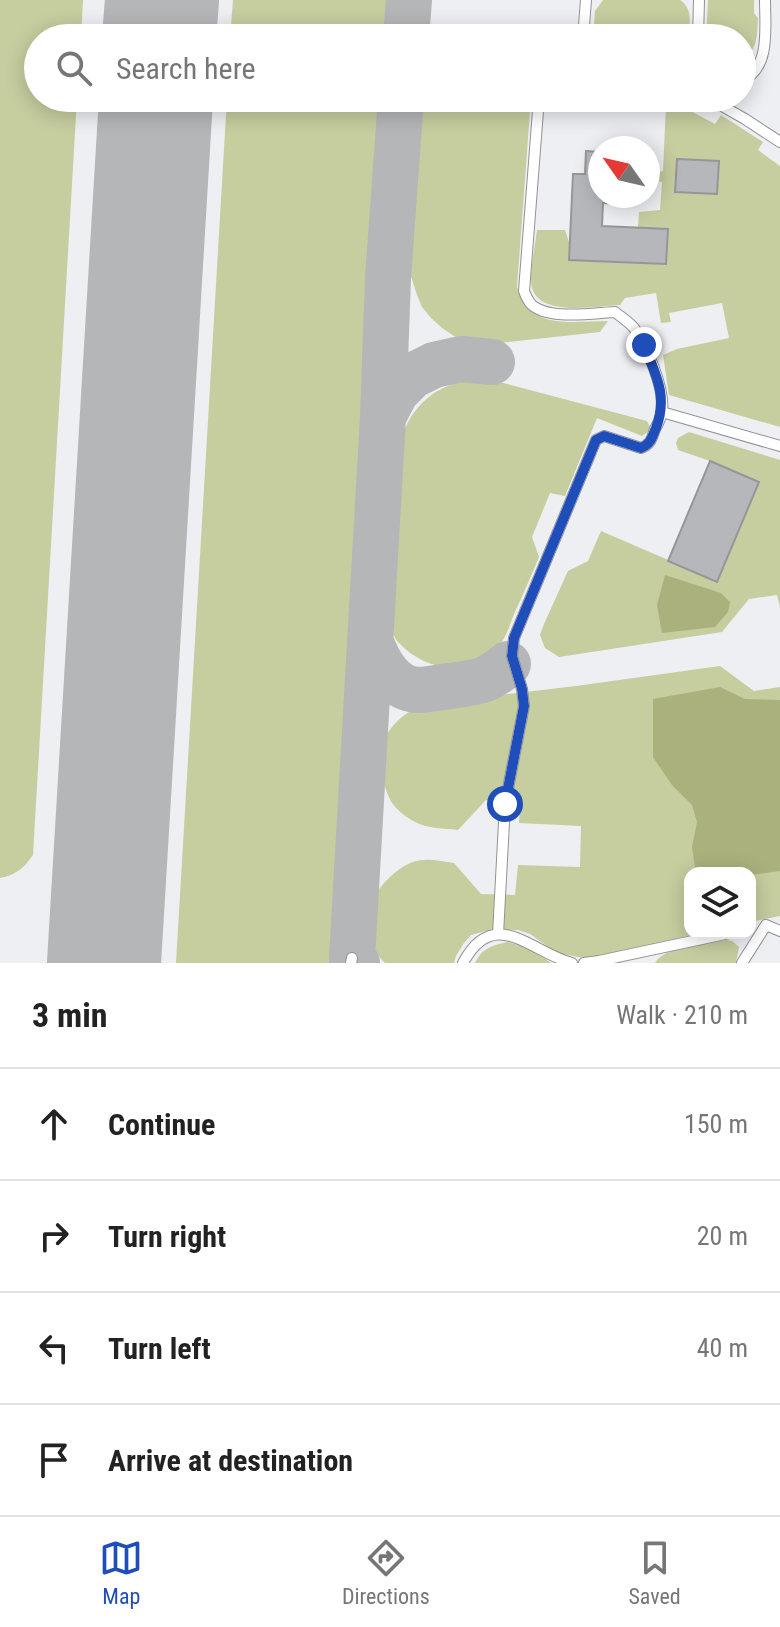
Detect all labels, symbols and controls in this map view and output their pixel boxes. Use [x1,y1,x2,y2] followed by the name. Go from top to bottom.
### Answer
[24,24,756,112] search box
[52,46,96,90] icon: search
[116,51,256,86] text: Search here
[588,136,660,208] north arrow
[626,327,662,363] route end
[487,786,523,822] route start
[684,867,756,939] map controls
[684,867,756,939] button: layers
[32,995,108,1035] text: 3 min
[616,1000,748,1030] text: Walk · 210 m
[32,1102,76,1146] icon: ahead
[108,1107,215,1142] text: Continue
[684,1109,748,1139] text: 150 m
[32,1214,76,1258] icon: right
[108,1219,226,1254] text: Turn right
[697,1221,748,1251] text: 20 m
[32,1326,76,1370] icon: left
[108,1331,211,1366] text: Turn left
[697,1333,748,1363] text: 40 m
[32,1438,76,1482] icon: arrive
[108,1443,353,1478] text: Arrive at destination
[99,1536,143,1609] tab: Map
[342,1536,430,1609] tab: Directions
[628,1536,681,1609] tab: Saved

